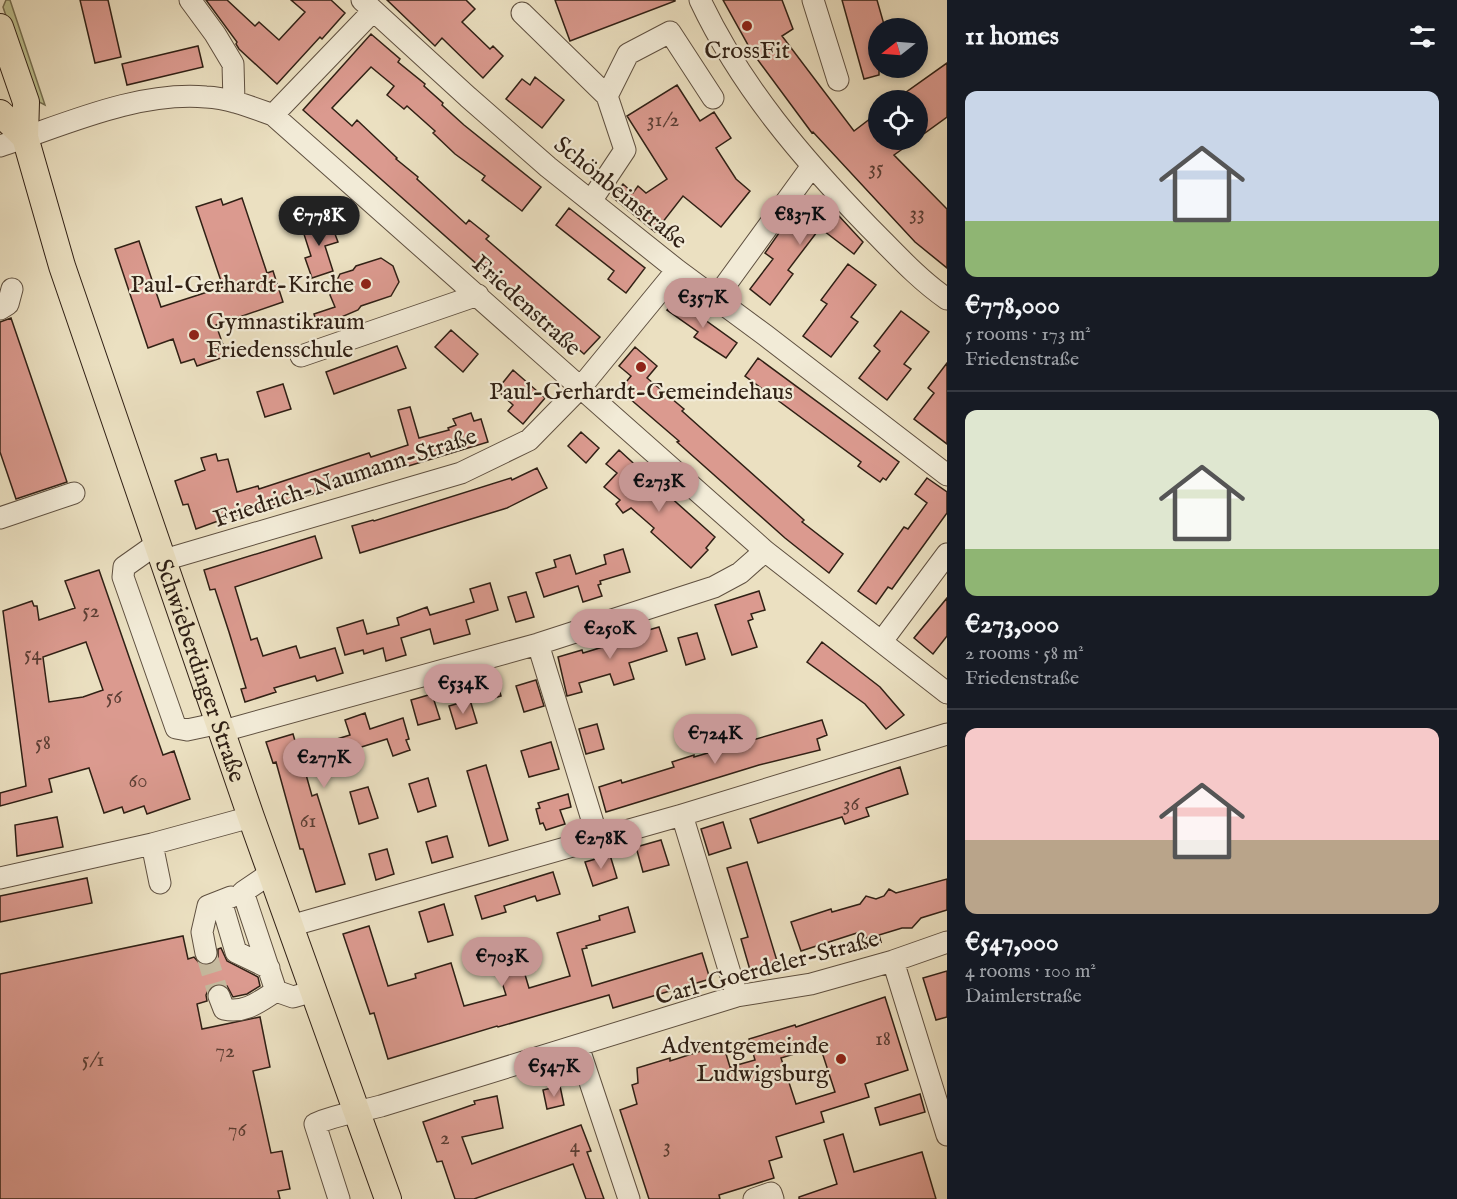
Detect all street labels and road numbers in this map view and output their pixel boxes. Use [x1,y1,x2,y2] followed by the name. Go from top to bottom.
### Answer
[547,130,693,257] street label: Schönbeinstraße
[465,249,587,363] street label: Friedenstraße
[210,421,481,536] street label: Friedrich-Naumann-Straße
[147,555,252,787] street label: Schwieberdinger Straße
[652,924,883,1013] street label: Carl-Goerdeler-Straße

